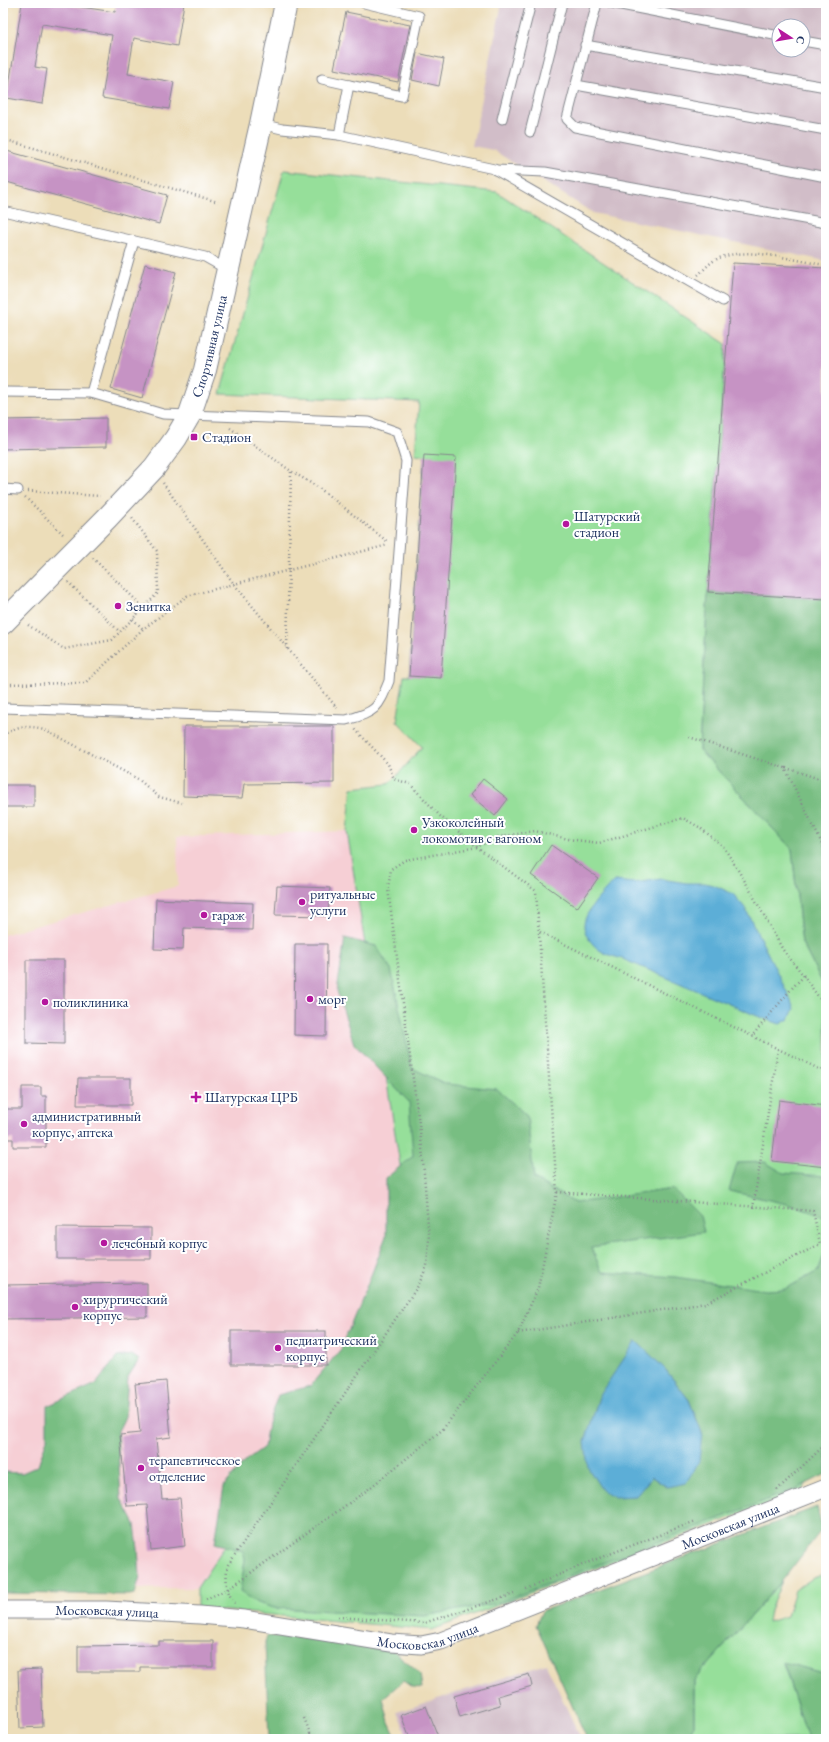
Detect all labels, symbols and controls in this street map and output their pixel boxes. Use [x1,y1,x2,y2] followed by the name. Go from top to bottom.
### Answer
[771,18,811,58] north arrow
[793,35,808,46] text: С
[187,293,231,400] street label: Спортивная улица
[202,428,251,446] place label: Стадион
[189,432,199,442] marker: Стадион
[574,507,641,541] place label: Шатурский стадион
[561,519,571,529] marker: Шатурский стадион
[126,597,172,615] place label: Зенитка
[113,601,123,611] marker: Зенитка
[421,813,541,847] place label: Узкоколейный локомотив с вагоном
[409,825,419,835] marker: Узкоколейный локомотив с вагоном
[310,885,376,919] place label: ритуальные услуги
[297,897,307,907] marker: ритуальные услуги
[212,906,245,924] place label: гараж
[199,910,209,920] marker: гараж
[318,990,346,1008] place label: морг
[53,993,129,1011] place label: поликлиника
[305,994,315,1004] marker: морг
[40,997,50,1007] marker: поликлиника
[205,1088,298,1106] place label: Шатурская ЦРБ
[190,1091,202,1103] marker: Шатурская ЦРБ
[32,1107,142,1141] place label: административный корпус, аптека
[19,1119,29,1129] marker: административный корпус, аптека
[112,1234,208,1252] place label: лечебный корпус
[99,1238,109,1248] marker: лечебный корпус
[83,1290,168,1324] place label: хирургический корпус
[70,1302,80,1312] marker: хирургический корпус
[286,1331,377,1365] place label: педиатрический корпус
[273,1343,283,1353] marker: педиатрический корпус
[149,1451,241,1485] place label: терапевтическое отделение
[136,1463,146,1473] marker: терапевтическое отделение
[679,1498,782,1554] street label: Московская улица
[55,1601,160,1622] street label: Московская улица
[376,1618,481,1654] street label: Московская улица

